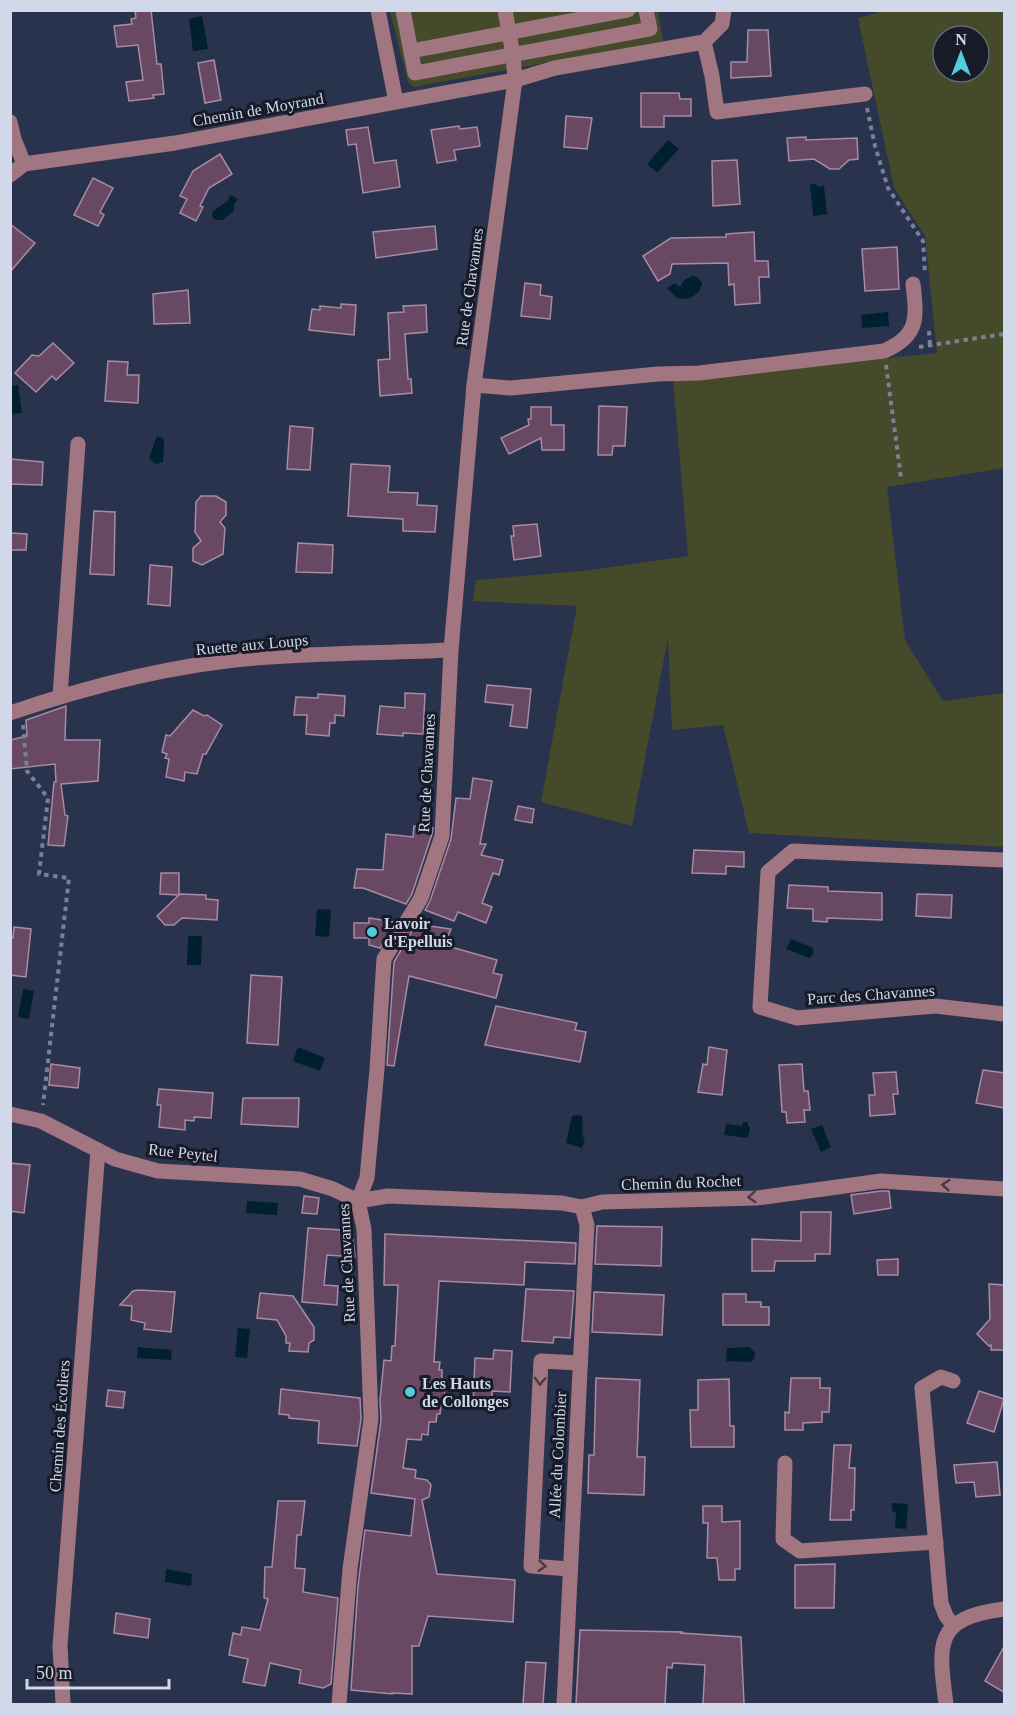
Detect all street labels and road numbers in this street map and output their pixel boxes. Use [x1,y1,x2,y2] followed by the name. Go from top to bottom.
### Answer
[191,90,325,130] street label: Chemin de Moyrand
[453,227,486,347] street label: Rue de Chavannes
[195,631,309,659] street label: Ruette aux Loups
[415,713,438,833] street label: Rue de Chavannes
[807,982,935,1007] street label: Parc des Chavannes
[147,1140,219,1166] street label: Rue Peytel
[621,1172,742,1193] street label: Chemin du Rochet
[335,1203,358,1323] street label: Rue de Chavannes
[45,1359,73,1493] street label: Chemin des Écoliers
[546,1390,569,1519] street label: Allée du Colombier

